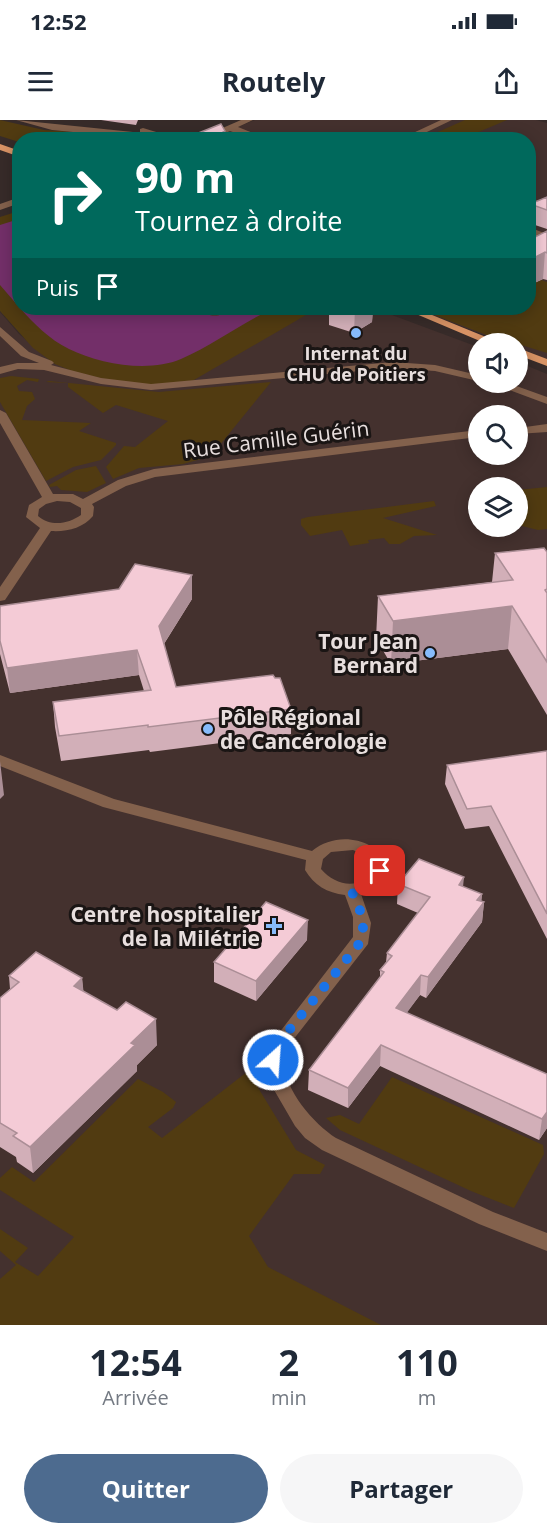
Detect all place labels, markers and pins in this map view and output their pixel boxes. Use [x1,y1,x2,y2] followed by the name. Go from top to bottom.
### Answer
[349,326,363,340] marker: Internat du CHU de Poitiers
[286,341,426,386] place label: Internat du CHU de Poitiers
[318,627,418,679] place label: Tour Jean Bernard
[423,646,437,660] marker: Tour Jean Bernard
[220,703,387,755] place label: Pôle Régional de Cancérologie
[201,722,215,736] marker: Pôle Régional de Cancérologie
[354,845,405,896] pin
[70,900,260,952] place label: Centre hospitalier de la Milétrie
[265,917,283,935] marker: Centre hospitalier de la Milétrie

